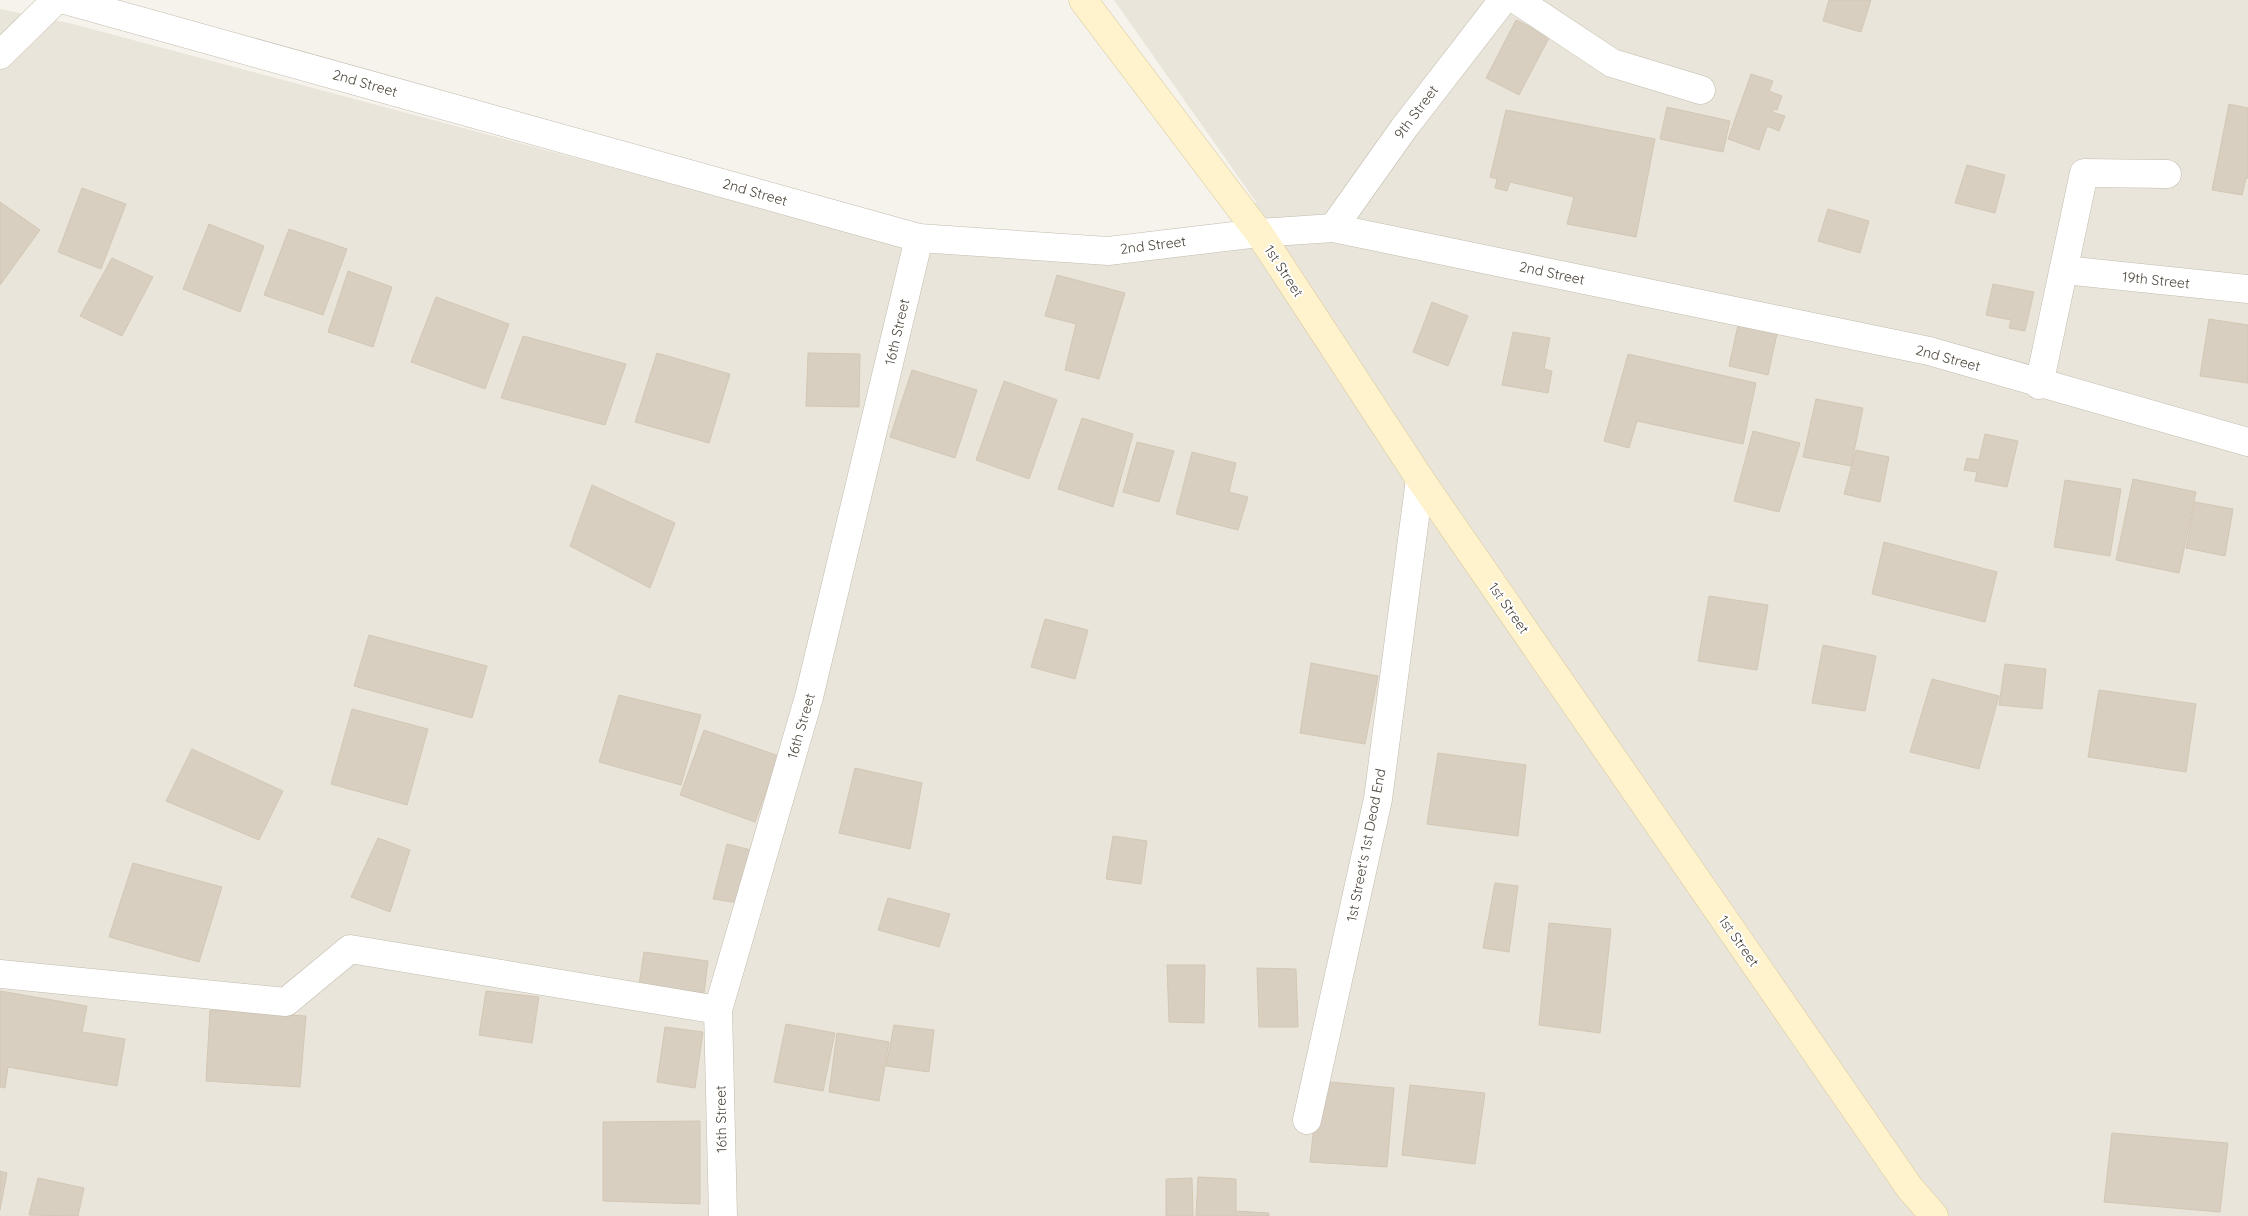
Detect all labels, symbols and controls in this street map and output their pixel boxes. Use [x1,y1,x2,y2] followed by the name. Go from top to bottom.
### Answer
[331,65,400,101] street label: 2nd Street
[1390,81,1442,142] street label: 9th Street
[721,174,790,210] street label: 2nd Street
[1119,232,1187,258] street label: 2nd Street
[1260,242,1308,301] street label: 1st Street
[1518,257,1587,289] street label: 2nd Street
[2121,268,2191,293] street label: 19th Street
[881,297,913,367] street label: 16th Street
[1914,341,1983,375] street label: 2nd Street
[1485,579,1533,637] street label: 1st Street
[783,691,819,761] street label: 16th Street
[1342,767,1390,923] street label: 1st Street's 1st Dead End
[1715,912,1763,970] street label: 1st Street
[711,1085,731,1153] street label: 16th Street

